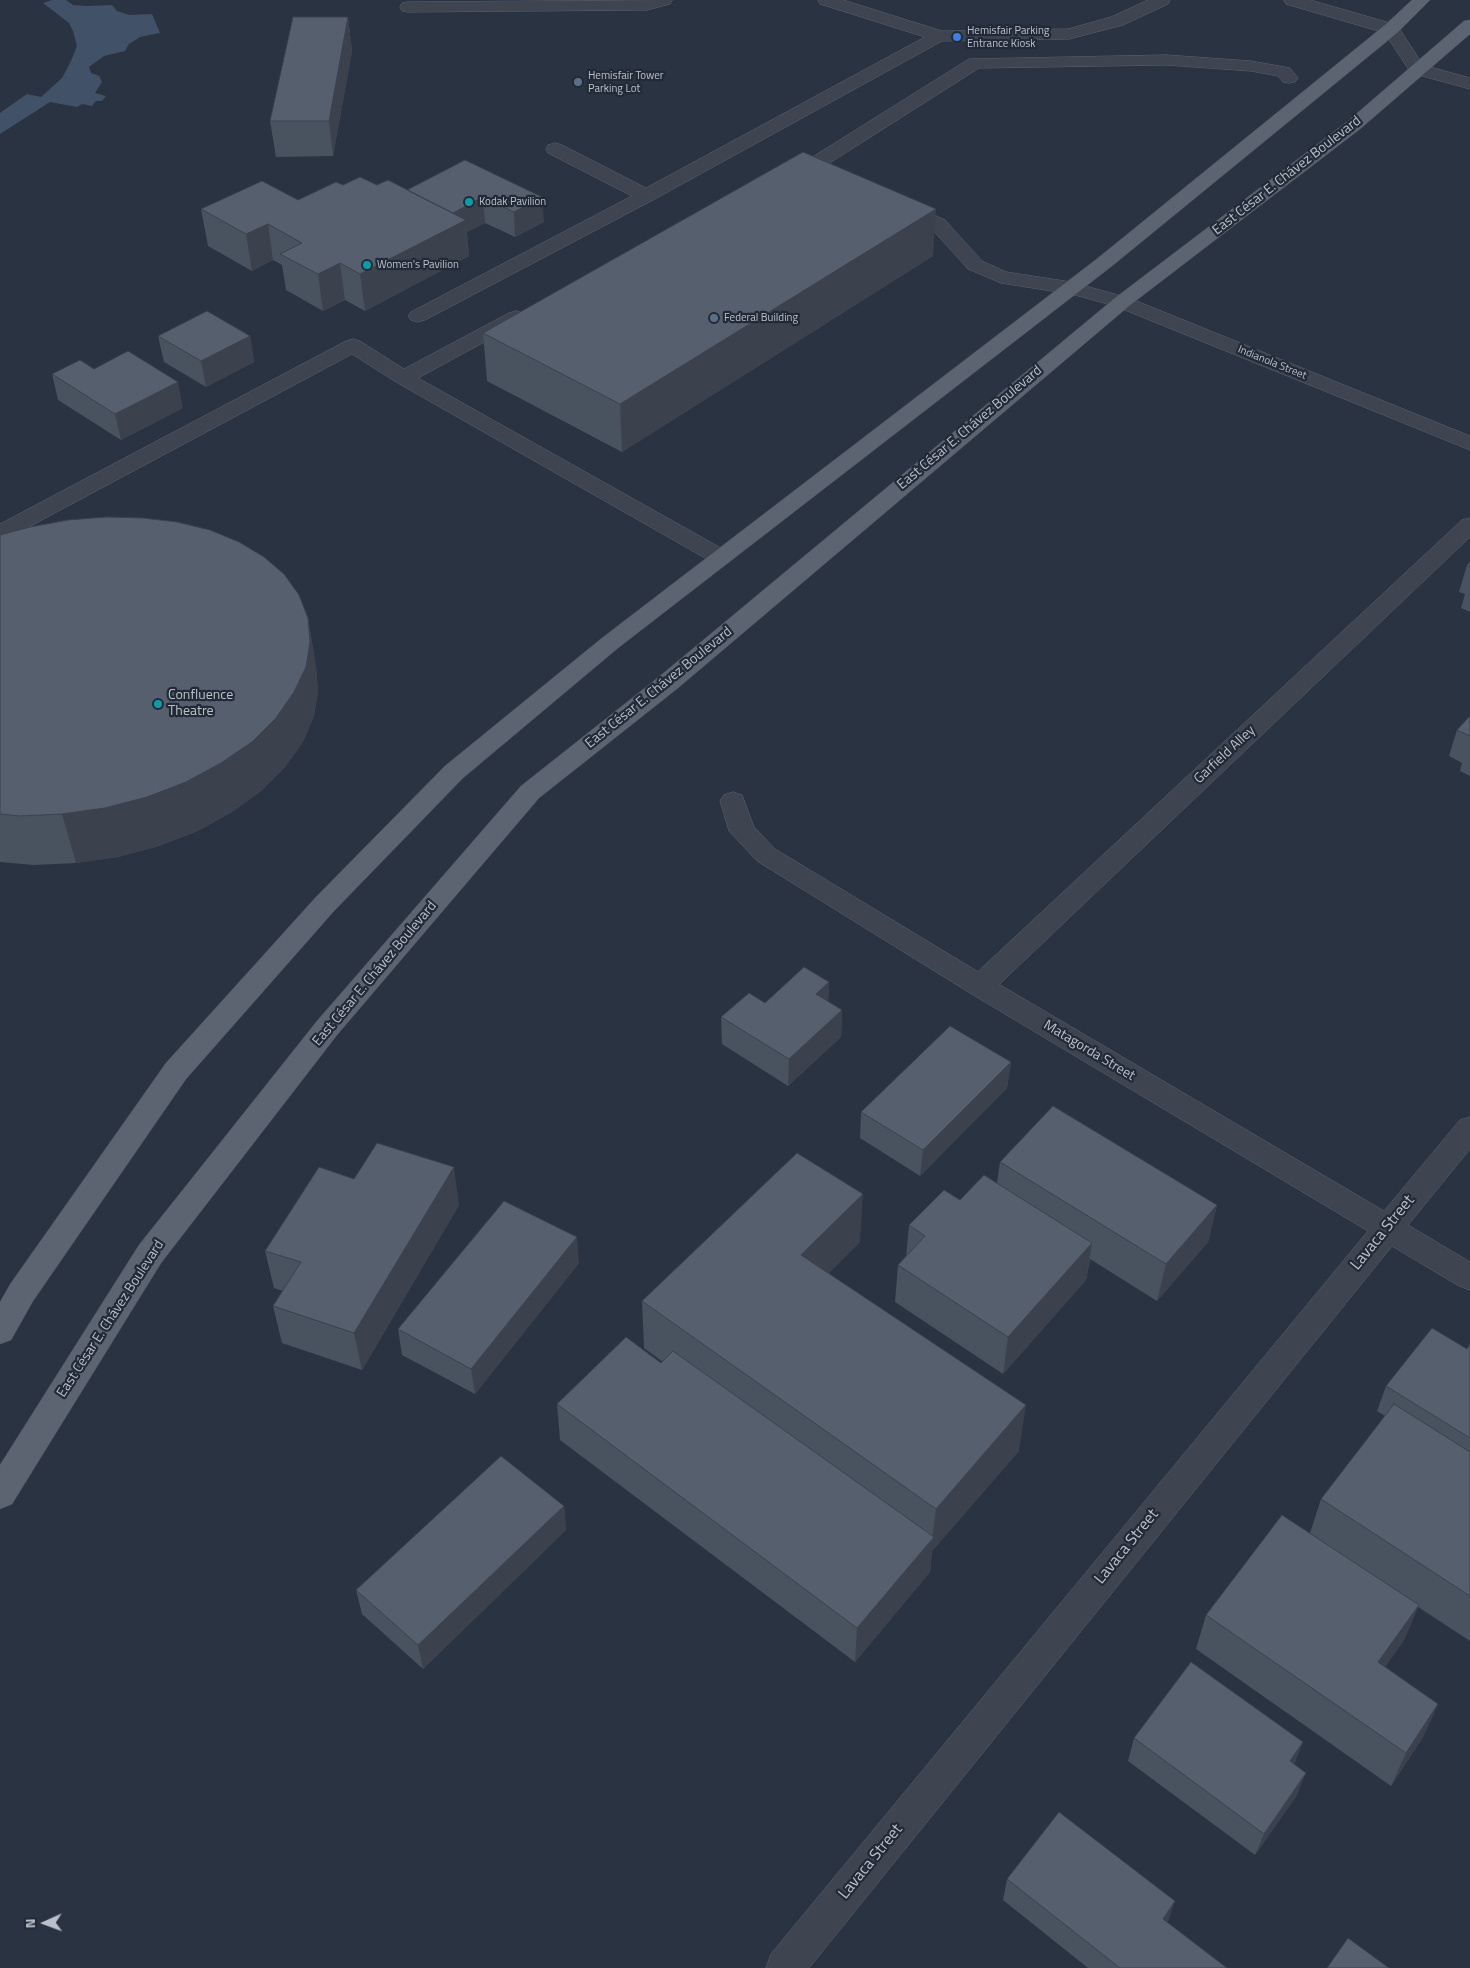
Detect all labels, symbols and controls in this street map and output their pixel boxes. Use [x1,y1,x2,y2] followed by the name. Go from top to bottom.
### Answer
[967,24,1049,50] place label: Hemisfair Parking Entrance Kiosk
[951,31,963,43] marker: Hemisfair Parking Entrance Kiosk
[588,69,664,95] place label: Hemisfair Tower Parking Lot
[572,76,584,88] marker: Hemisfair Tower Parking Lot
[1209,113,1365,239] street label: East César E. Chávez Boulevard
[479,195,546,209] place label: Kodak Pavilion
[463,196,475,208] marker: Kodak Pavilion
[377,258,459,272] place label: Women's Pavilion
[361,259,373,271] marker: Women's Pavilion
[724,311,798,325] place label: Federal Building
[708,312,720,324] marker: Federal Building
[1236,343,1308,383] street label: Indianola Street
[894,363,1046,493] street label: East César E. Chávez Boulevard
[582,624,736,752] street label: East César E. Chávez Boulevard
[168,688,233,720] place label: Confluence Theatre
[152,698,164,710] marker: Confluence Theatre
[1191,722,1259,788] street label: Garfield Alley
[310,898,440,1050] street label: East César E. Chávez Boulevard
[1040,1017,1138,1085] street label: Matagorda Street
[1347,1192,1419,1274] street label: Lavaca Street
[54,1237,168,1401] street label: East César E. Chávez Boulevard
[1091,1506,1163,1588] street label: Lavaca Street
[835,1821,907,1903] street label: Lavaca Street
[20,1898,70,1948] north arrow
[19,1918,40,1929] text: N

